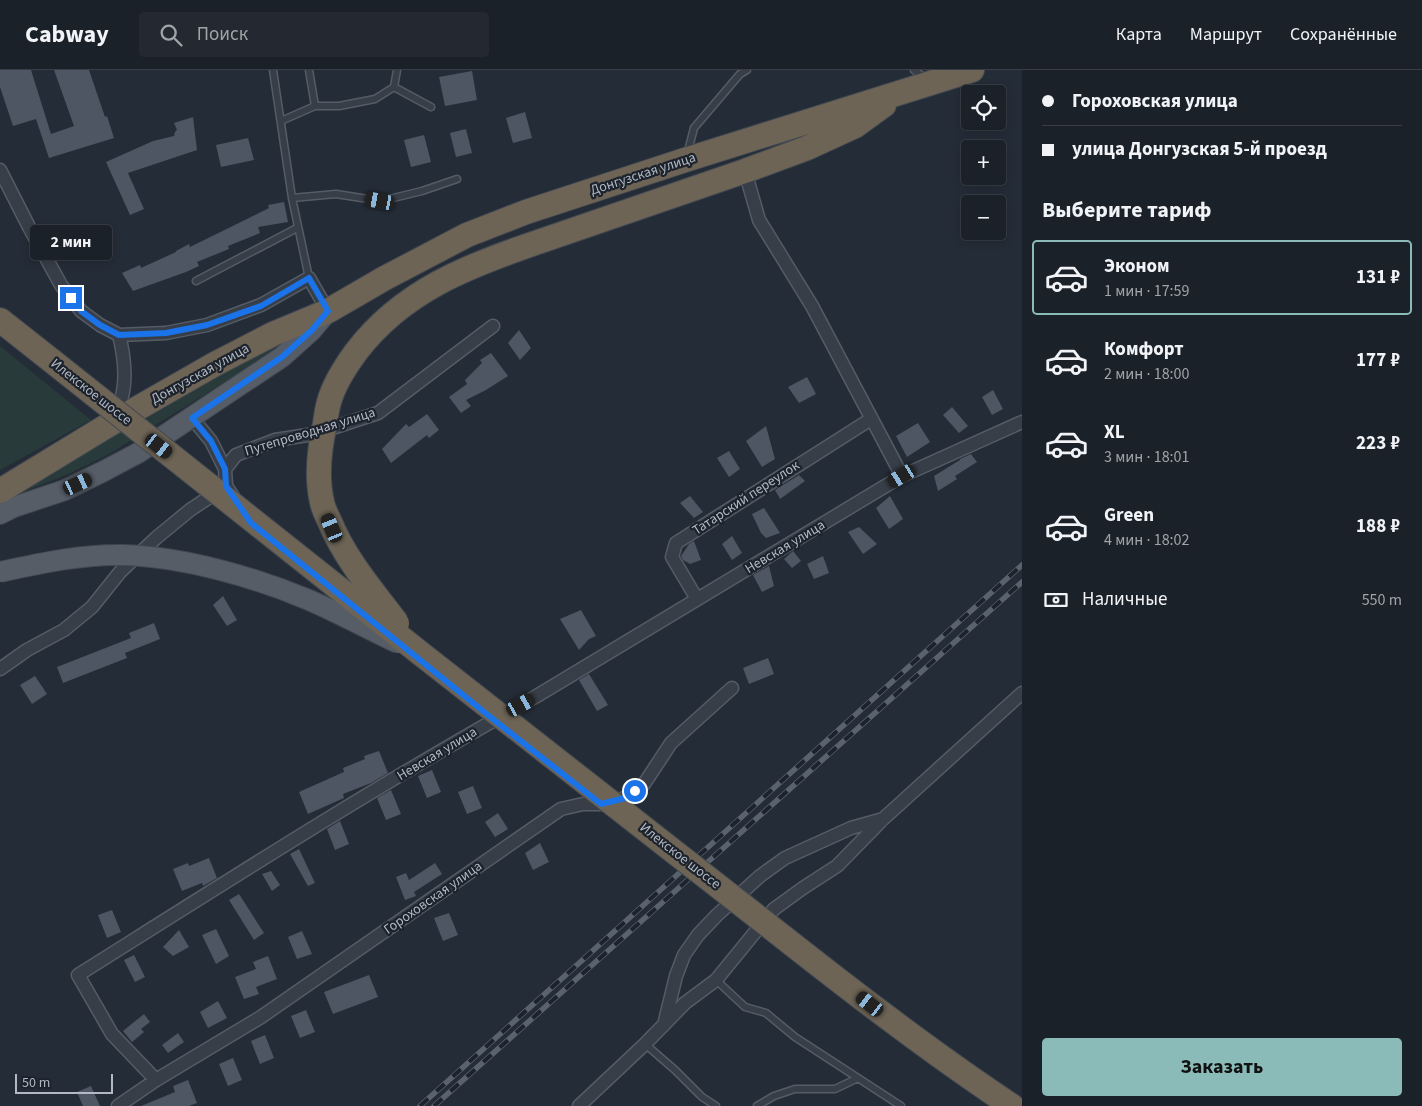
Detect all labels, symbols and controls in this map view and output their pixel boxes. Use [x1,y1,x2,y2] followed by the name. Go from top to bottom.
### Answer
[139,12,489,57] search box
[25,17,109,52] text: Cabway
[157,21,185,49] icon: search
[197,21,248,48] text: Поиск
[1116,22,1162,47] text: Карта
[1190,22,1262,47] text: Маршрут
[1290,22,1397,47] text: Сохранённые
[961,85,1006,240] map controls
[961,85,1006,130] button: locate
[1072,88,1238,115] text: Гороховская улица
[1072,136,1327,163] text: улица Донгузская 5-й проезд
[961,140,1006,185] button: +
[588,148,698,200] street label: Донгузская улица
[363,191,396,211] car
[1042,194,1212,226] text: Выберите тариф
[961,195,1006,240] button: −
[30,226,112,260] callout: 2 мин
[51,231,91,253] text: 2 мин
[1104,253,1170,280] text: Эконом
[1044,255,1089,300] icon: car
[1356,264,1400,291] text: 131 ₽
[1104,280,1190,302] text: 1 мин · 17:59
[60,287,82,309] route end
[1104,336,1184,363] text: Комфорт
[1044,338,1089,383] icon: car
[147,339,253,409] street label: Донгузская улица
[1356,347,1400,374] text: 177 ₽
[46,354,136,430] street label: Илекское шоссе
[1104,363,1190,385] text: 2 мин · 18:00
[242,403,378,461] street label: Путепроводная улица
[1104,419,1125,446] text: XL
[1044,421,1089,466] icon: car
[1356,430,1400,457] text: 223 ₽
[142,431,175,461] car
[1104,446,1190,468] text: 3 мин · 18:01
[689,456,804,540] street label: Татарский переулок
[885,462,918,490] car
[61,471,94,497] car
[1104,502,1154,529] text: Green
[1044,504,1089,549] icon: car
[319,511,344,545] car
[1356,513,1400,540] text: 188 ₽
[741,515,829,579] street label: Невская улица
[1104,529,1190,551] text: 4 мин · 18:02
[1042,586,1070,614] icon: cash
[1082,586,1167,613] text: Наличные
[1362,589,1402,611] text: 550 m
[504,691,537,719] car
[393,722,481,786] street label: Невская улица
[624,780,646,802] route start
[635,818,725,894] street label: Илекское шоссе
[380,857,486,939] street label: Гороховская улица
[853,989,886,1019] car
[1042,1038,1402,1096] button: Заказать
[15,1071,112,1094] scale bar
[22,1073,50,1093] text: 50 m

